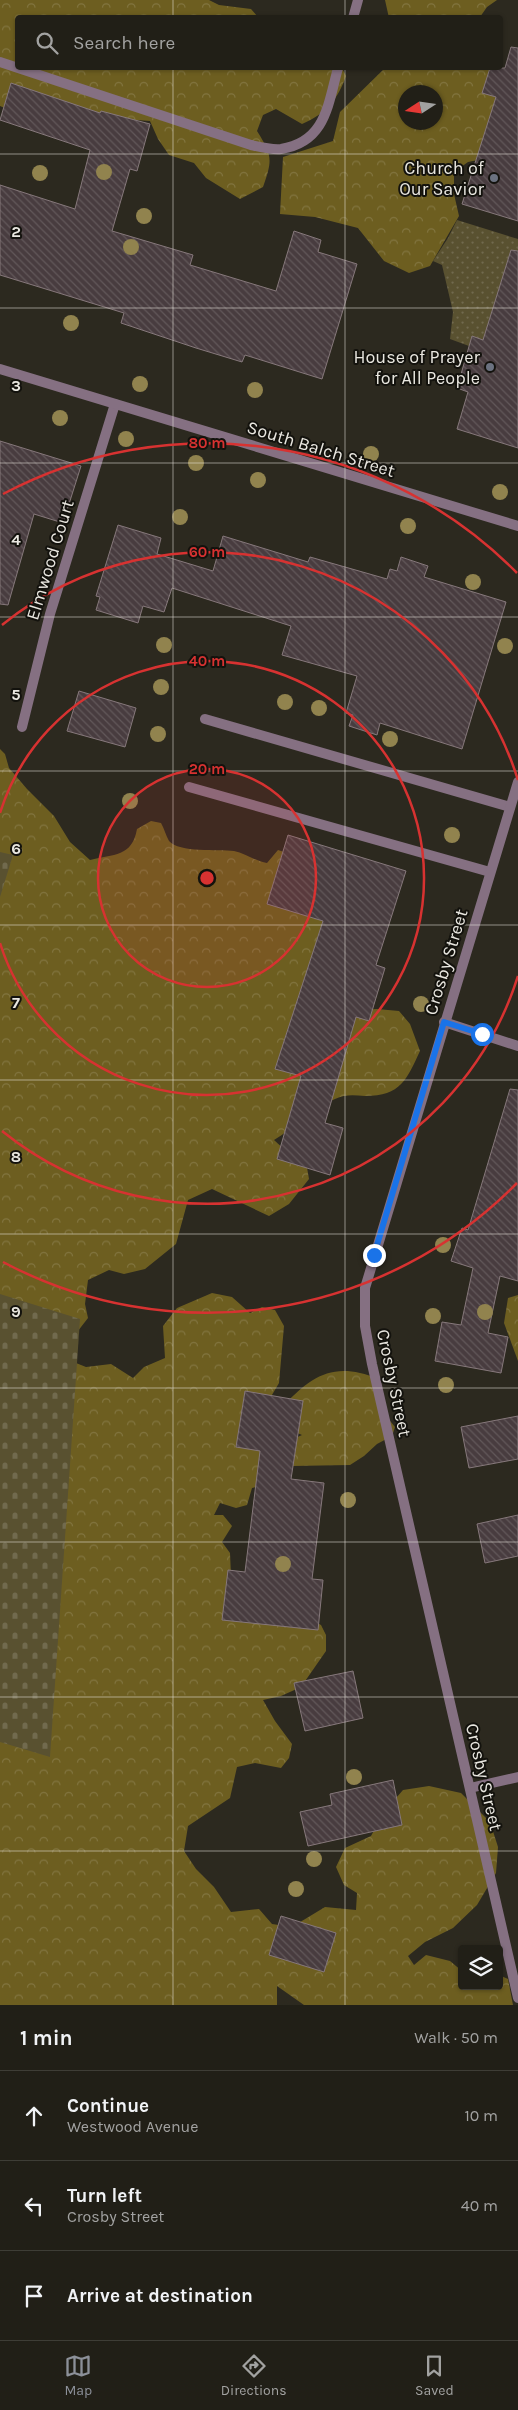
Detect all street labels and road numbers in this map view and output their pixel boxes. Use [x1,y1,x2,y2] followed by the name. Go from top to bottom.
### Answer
[244,416,398,482] street label: South Balch Street
[21,497,79,623] street label: Elmwood Court
[419,906,473,1018] street label: Crosby Street
[372,1327,416,1439] street label: Crosby Street
[461,1721,507,1833] street label: Crosby Street

